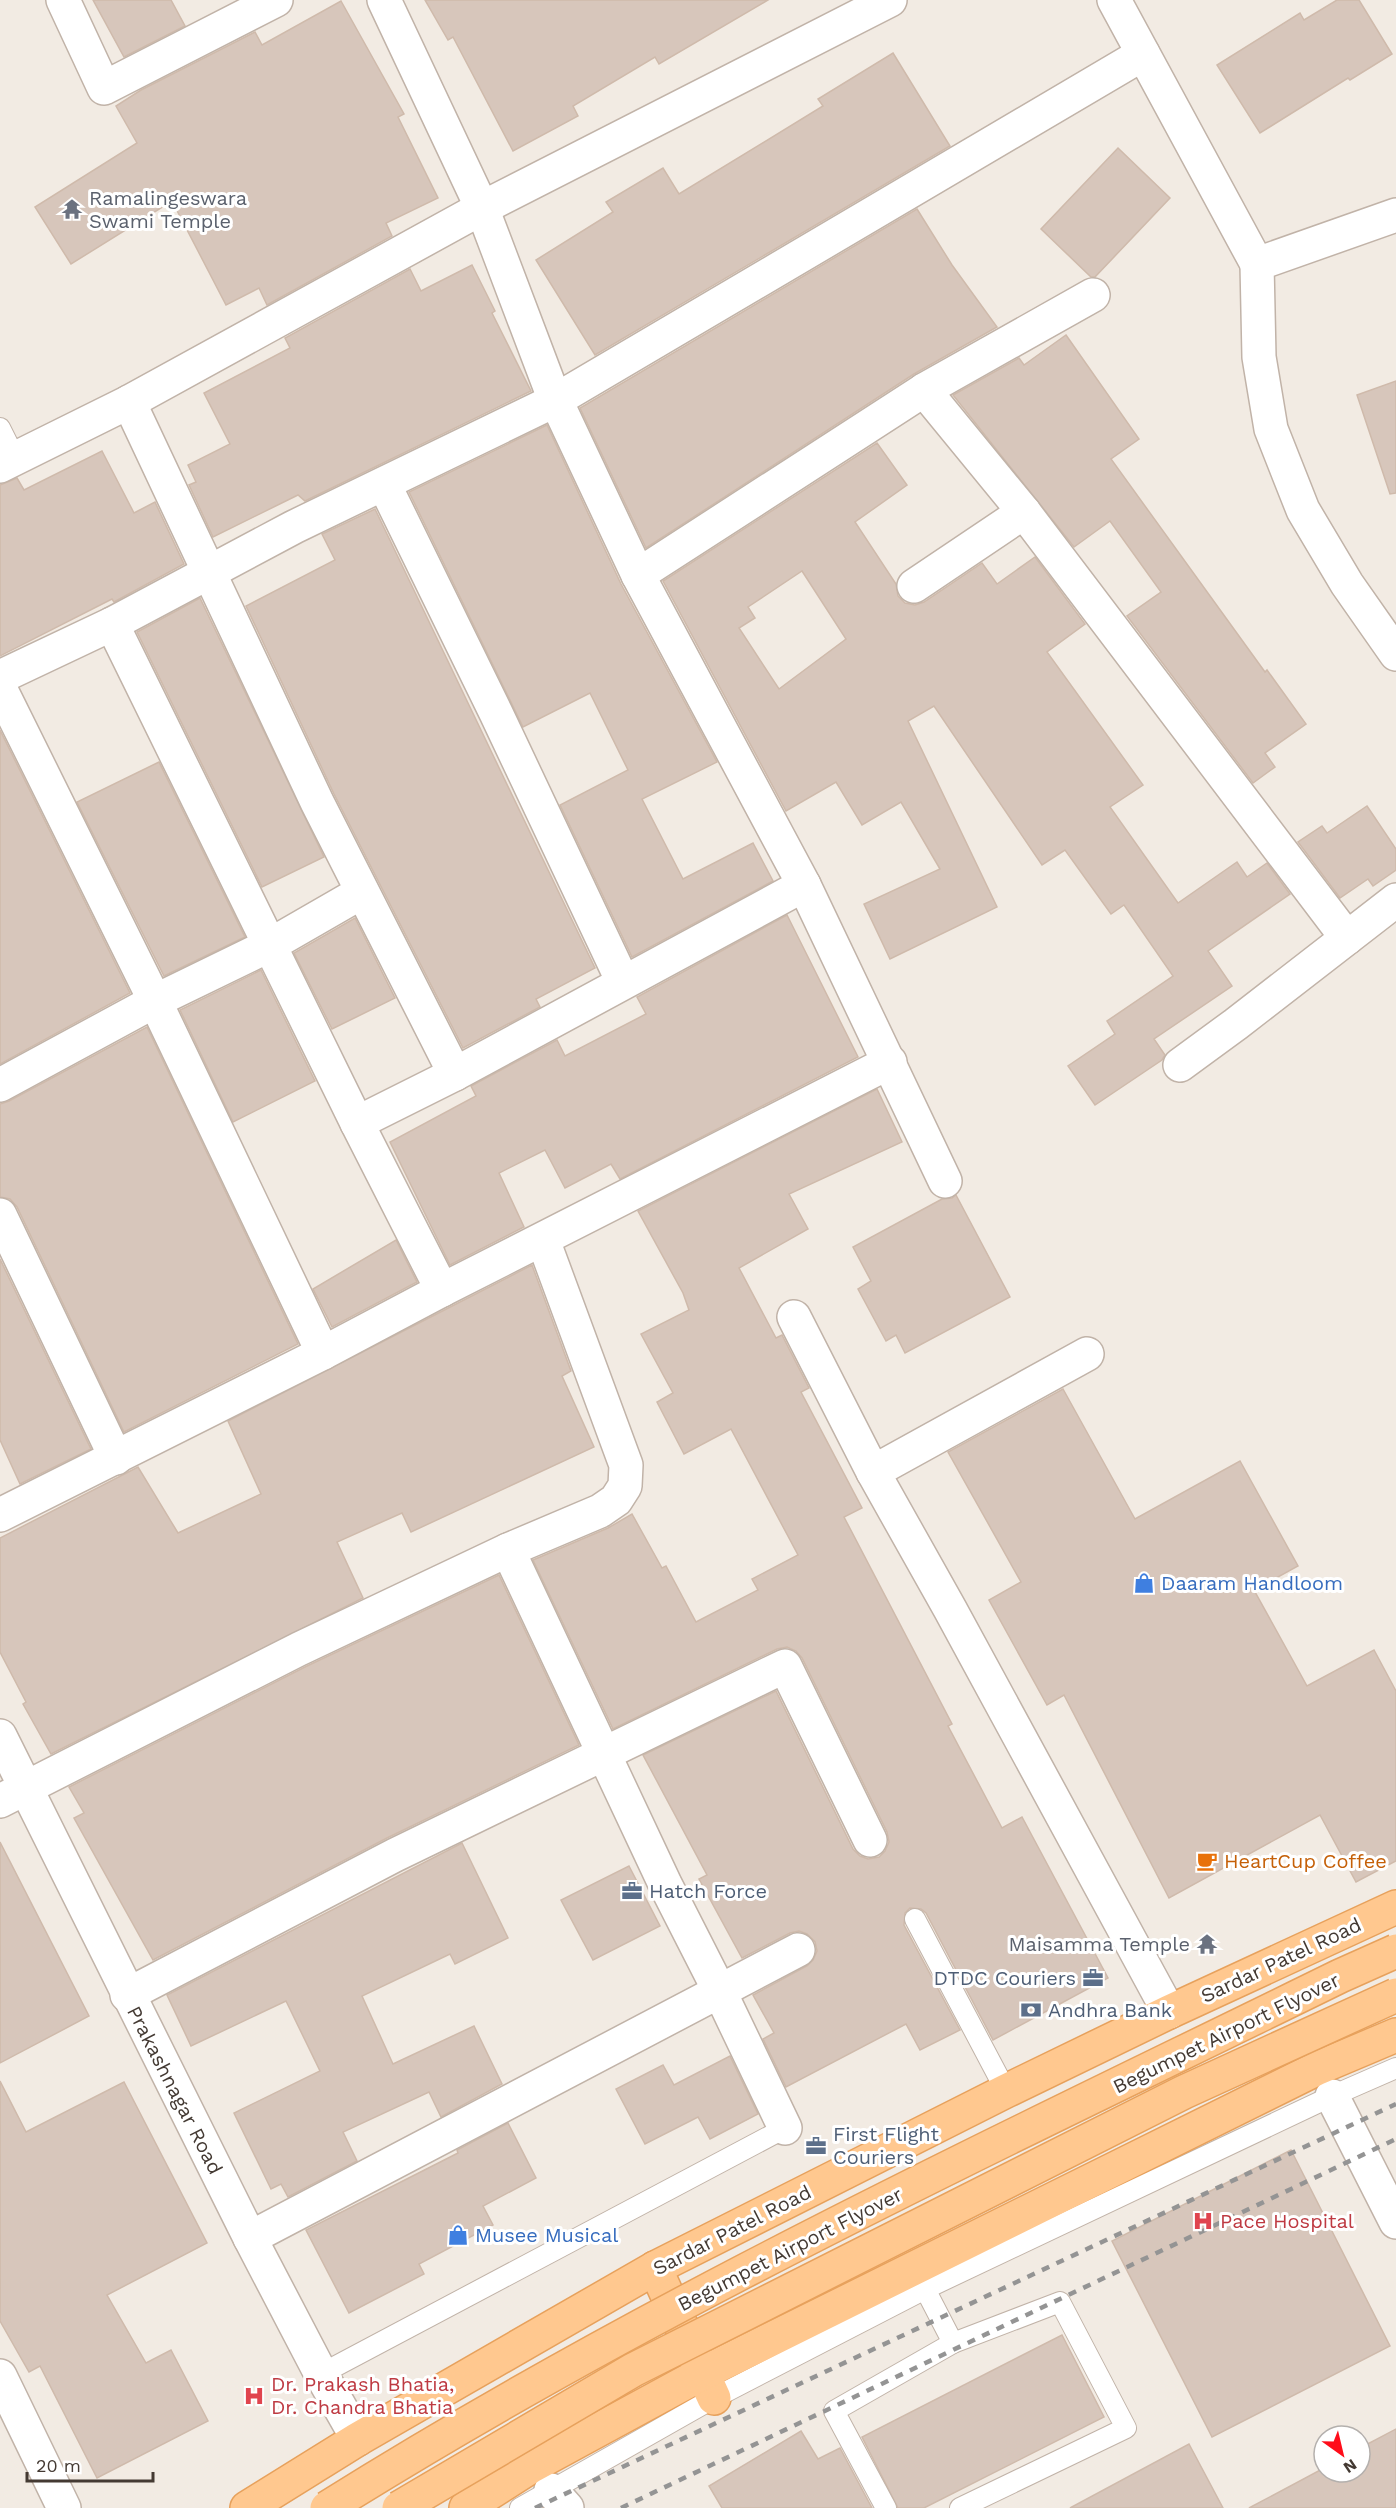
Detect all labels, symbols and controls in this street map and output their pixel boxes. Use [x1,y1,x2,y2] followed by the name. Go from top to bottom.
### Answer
[89,186,247,233] place label: Ramalingeswara Swami Temple
[60,197,84,221] temple icon: Ramalingeswara Swami Temple
[1132,1571,1156,1595] shop icon: Daaram Handloom
[1161,1571,1343,1595] place label: Daaram Handloom
[1195,1849,1219,1873] cafe icon: HeartCup Coffee
[1224,1849,1387,1873] place label: HeartCup Coffee
[620,1879,644,1903] office icon: Hatch Force
[649,1879,767,1903] place label: Hatch Force
[1197,1912,1365,2008] street label: Sardar Patel Road
[1009,1932,1190,1956] place label: Maisamma Temple
[1195,1932,1219,1956] temple icon: Maisamma Temple
[934,1966,1076,1990] place label: DTDC Couriers
[1081,1966,1105,1990] office icon: DTDC Couriers
[1109,1968,1343,2098] street label: Begumpet Airport Flyover
[1019,1998,1043,2022] bank icon: Andhra Bank
[1048,1998,1172,2022] place label: Andhra Bank
[122,2002,228,2178] street label: Prakashnagar Road
[833,2122,940,2169] place label: First Flight Couriers
[804,2134,828,2158] office icon: First Flight Couriers
[649,2180,815,2280] street label: Sardar Patel Road
[674,2182,906,2316] street label: Begumpet Airport Flyover
[1191,2209,1215,2233] hospital icon: Pace Hospital
[1220,2209,1354,2233] place label: Pace Hospital
[446,2223,470,2247] shop icon: Musee Musical
[475,2223,618,2247] place label: Musee Musical
[271,2372,454,2419] place label: Dr. Prakash Bhatia, Dr. Chandra Bhatia
[242,2384,266,2408] hospital icon: Dr. Prakash Bhatia, Dr. Chandra Bhatia
[1312,2424,1372,2484] north arrow
[27,2445,153,2483] scale bar
[36,2455,81,2476] text: 20 m
[1340,2455,1360,2477] text: N

